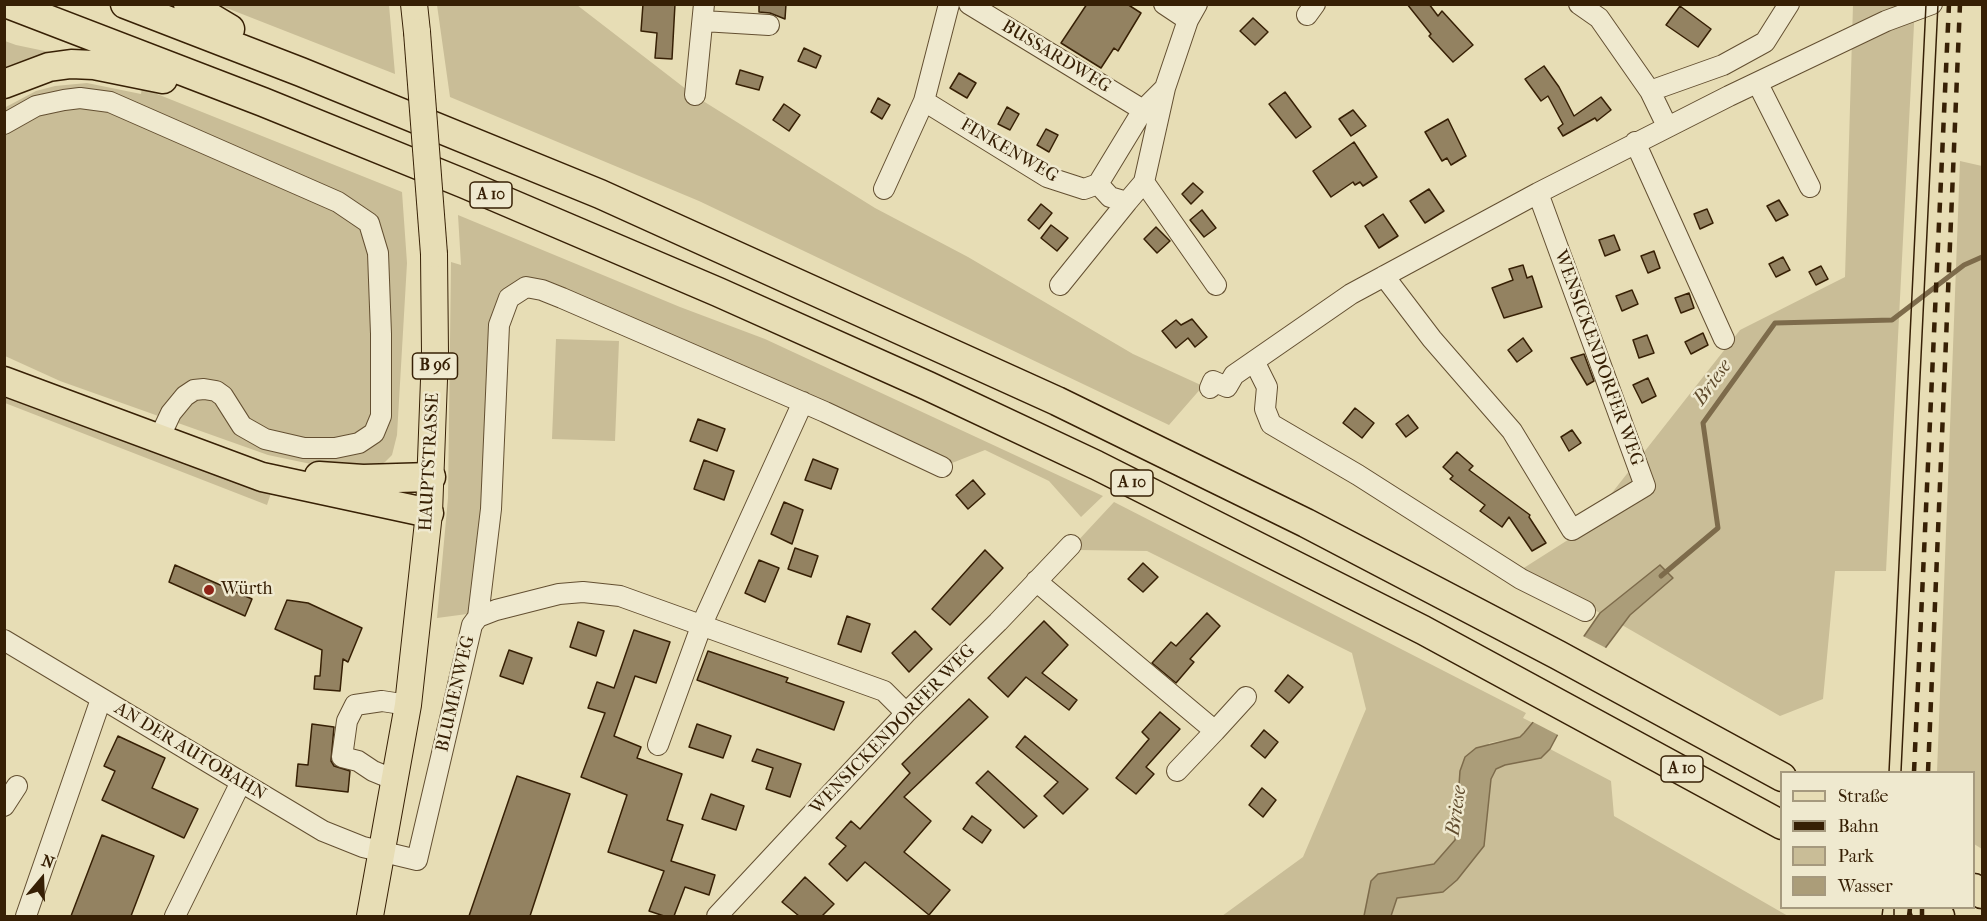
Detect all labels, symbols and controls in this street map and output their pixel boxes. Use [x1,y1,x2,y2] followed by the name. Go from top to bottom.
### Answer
[997,16,1115,98] street label: BUSSARDWEG
[956,114,1062,188] street label: FINKENWEG
[470,182,512,208] road number: A 10
[1549,247,1647,469] street label: WENSICKENDORFER WEG
[412,353,458,379] road number: B 96
[1689,356,1737,410] water label: Briese
[416,392,444,532] street label: HAUPTSTRASSE
[1111,470,1153,496] road number: A 10
[221,579,273,601] place label: Würth
[202,583,216,597] marker: Würth
[432,634,480,754] street label: BLUMENWEG
[806,641,980,819] street label: WENSICKENDORFER WEG
[110,698,270,806] street label: AN DER AUTOBAHN
[1661,756,1703,782] road number: A 10
[1780,771,1975,909] legend
[1442,784,1472,838] water label: Briese
[1838,786,1888,807] text: Straße
[1838,816,1879,837] text: Bahn
[1838,846,1874,867] text: Park
[12,849,72,909] north arrow
[39,851,57,872] text: N
[1838,876,1893,897] text: Wasser

